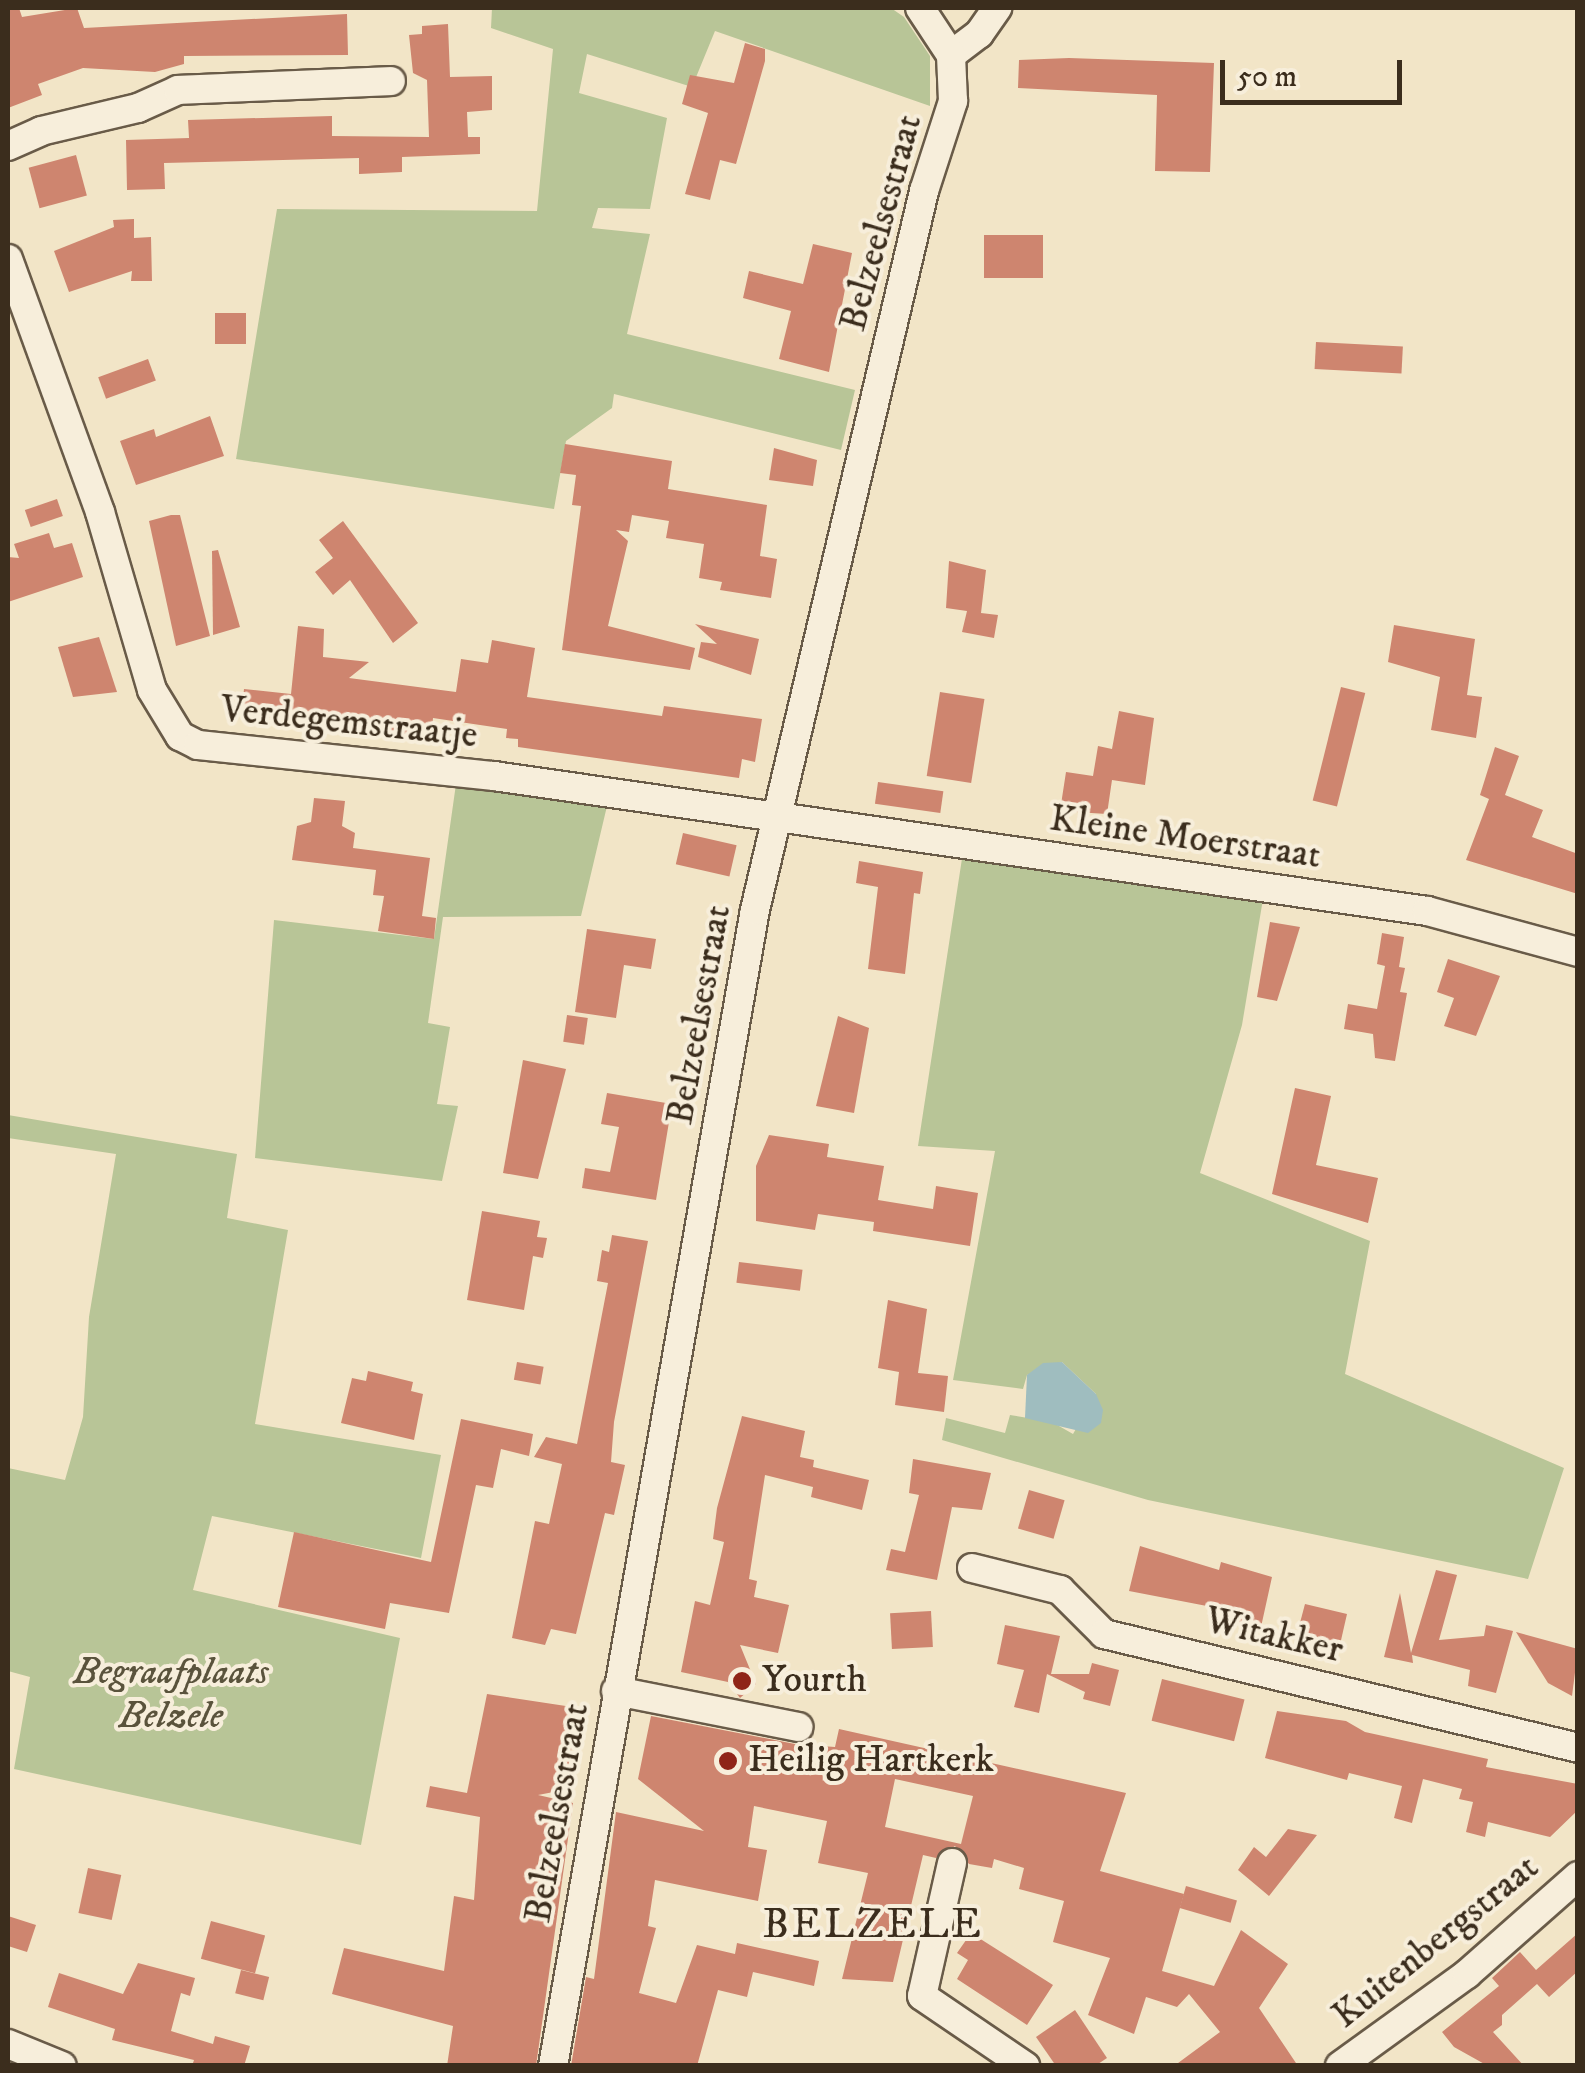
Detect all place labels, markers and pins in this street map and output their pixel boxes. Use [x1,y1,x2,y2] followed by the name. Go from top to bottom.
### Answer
[762,1658,867,1704] place label: Yourth
[731,1670,753,1692] marker: Yourth
[748,1738,994,1784] place label: Heilig Hartkerk
[717,1750,739,1772] marker: Heilig Hartkerk

